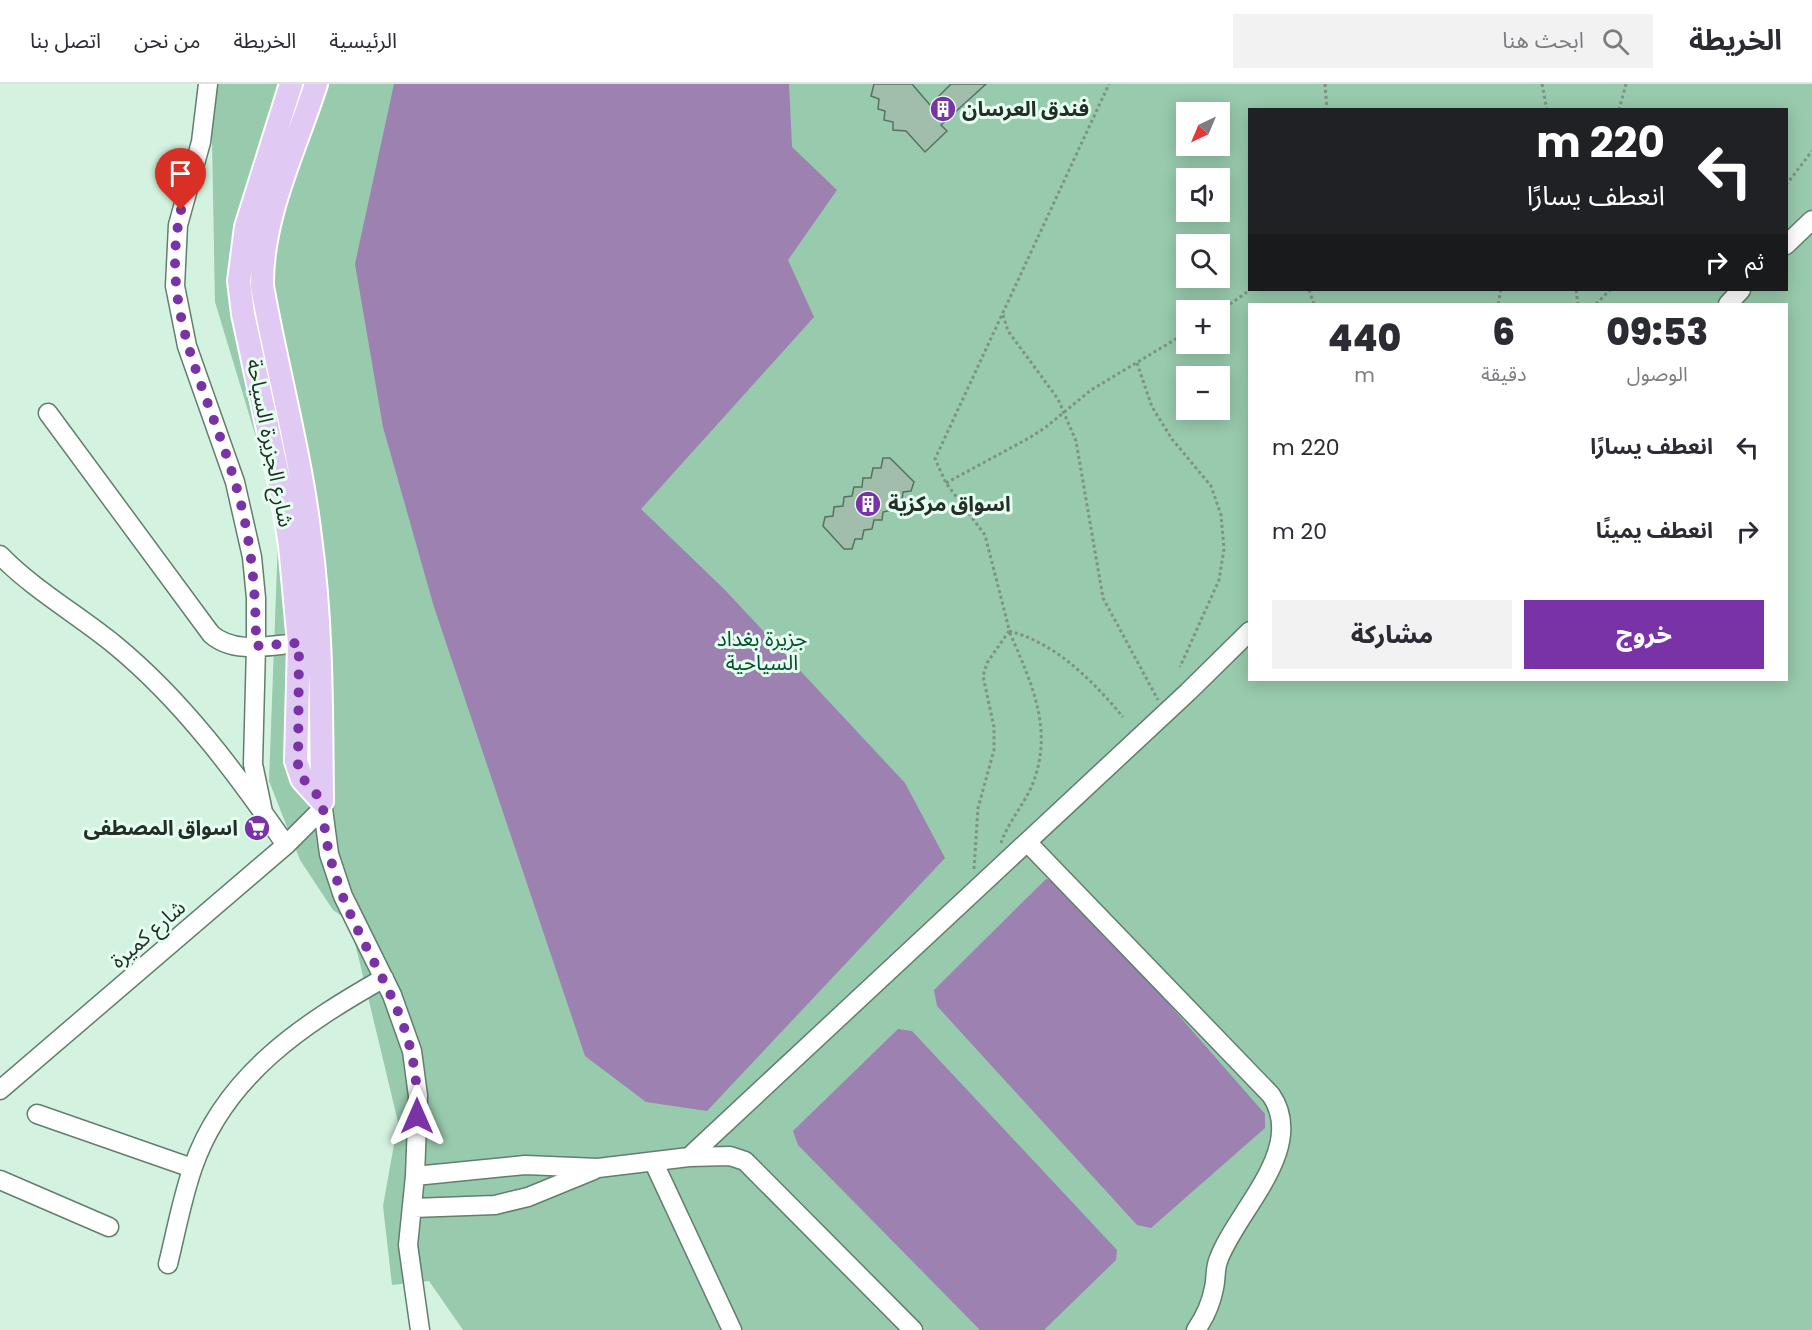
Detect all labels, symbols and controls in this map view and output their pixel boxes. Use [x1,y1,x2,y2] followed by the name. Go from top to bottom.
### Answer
[1233,14,1653,68] search box
[1689,21,1782,60] text: الخريطة
[1502,25,1584,56] text: ابحث هنا
[1599,25,1632,58] icon: search
[30,26,101,55] text: اتصل بنا
[134,26,200,55] text: من نحن
[233,26,296,55] text: الخريطة
[329,26,397,55] text: الرئيسية
[928,94,958,124] building icon: فندق العرسان
[962,94,1089,123] place label: فندق العرسان
[1176,102,1230,156] north arrow
[1176,102,1230,420] map controls
[1536,113,1665,172] text: 220 m
[1686,132,1764,210] icon: left
[155,148,206,210] pin
[164,157,197,190] icon: arrive
[1176,168,1230,222] button: sound
[1527,177,1665,214] text: انعطف يسارًا
[1176,234,1230,288] button: search
[1700,246,1733,279] icon: right
[1745,247,1764,278] text: ثم
[1176,300,1230,354] button: +
[1492,307,1515,358] text: 6
[1606,307,1708,358] text: 09:53
[1328,313,1401,364] text: 440
[239,356,301,530] street label: شارع الجزيرة السياحة
[1481,360,1527,388] text: دقيقة
[1627,360,1688,388] text: الوصول
[1354,361,1375,389] text: m
[1176,366,1230,420] button: −
[1590,431,1713,462] text: انعطف يسارًا
[1731,431,1764,464] icon: left
[1272,432,1340,463] text: 220 m
[853,489,883,519] building icon: اسواق مركزية
[888,489,1011,518] place label: اسواق مركزية
[1596,515,1713,546] text: انعطف يمينًا
[1731,515,1764,548] icon: right
[1272,516,1327,547] text: 20 m
[1272,600,1512,669] button: مشاركة
[1524,600,1764,669] button: خروج
[717,624,807,677] park label: جزيرة بغداد السياحية
[84,813,238,842] place label: اسواق المصطفى
[242,813,272,843] supermarket icon: اسواق المصطفى
[104,893,192,975] street label: شارع كميرة
[385,1084,449,1148] position arrow

